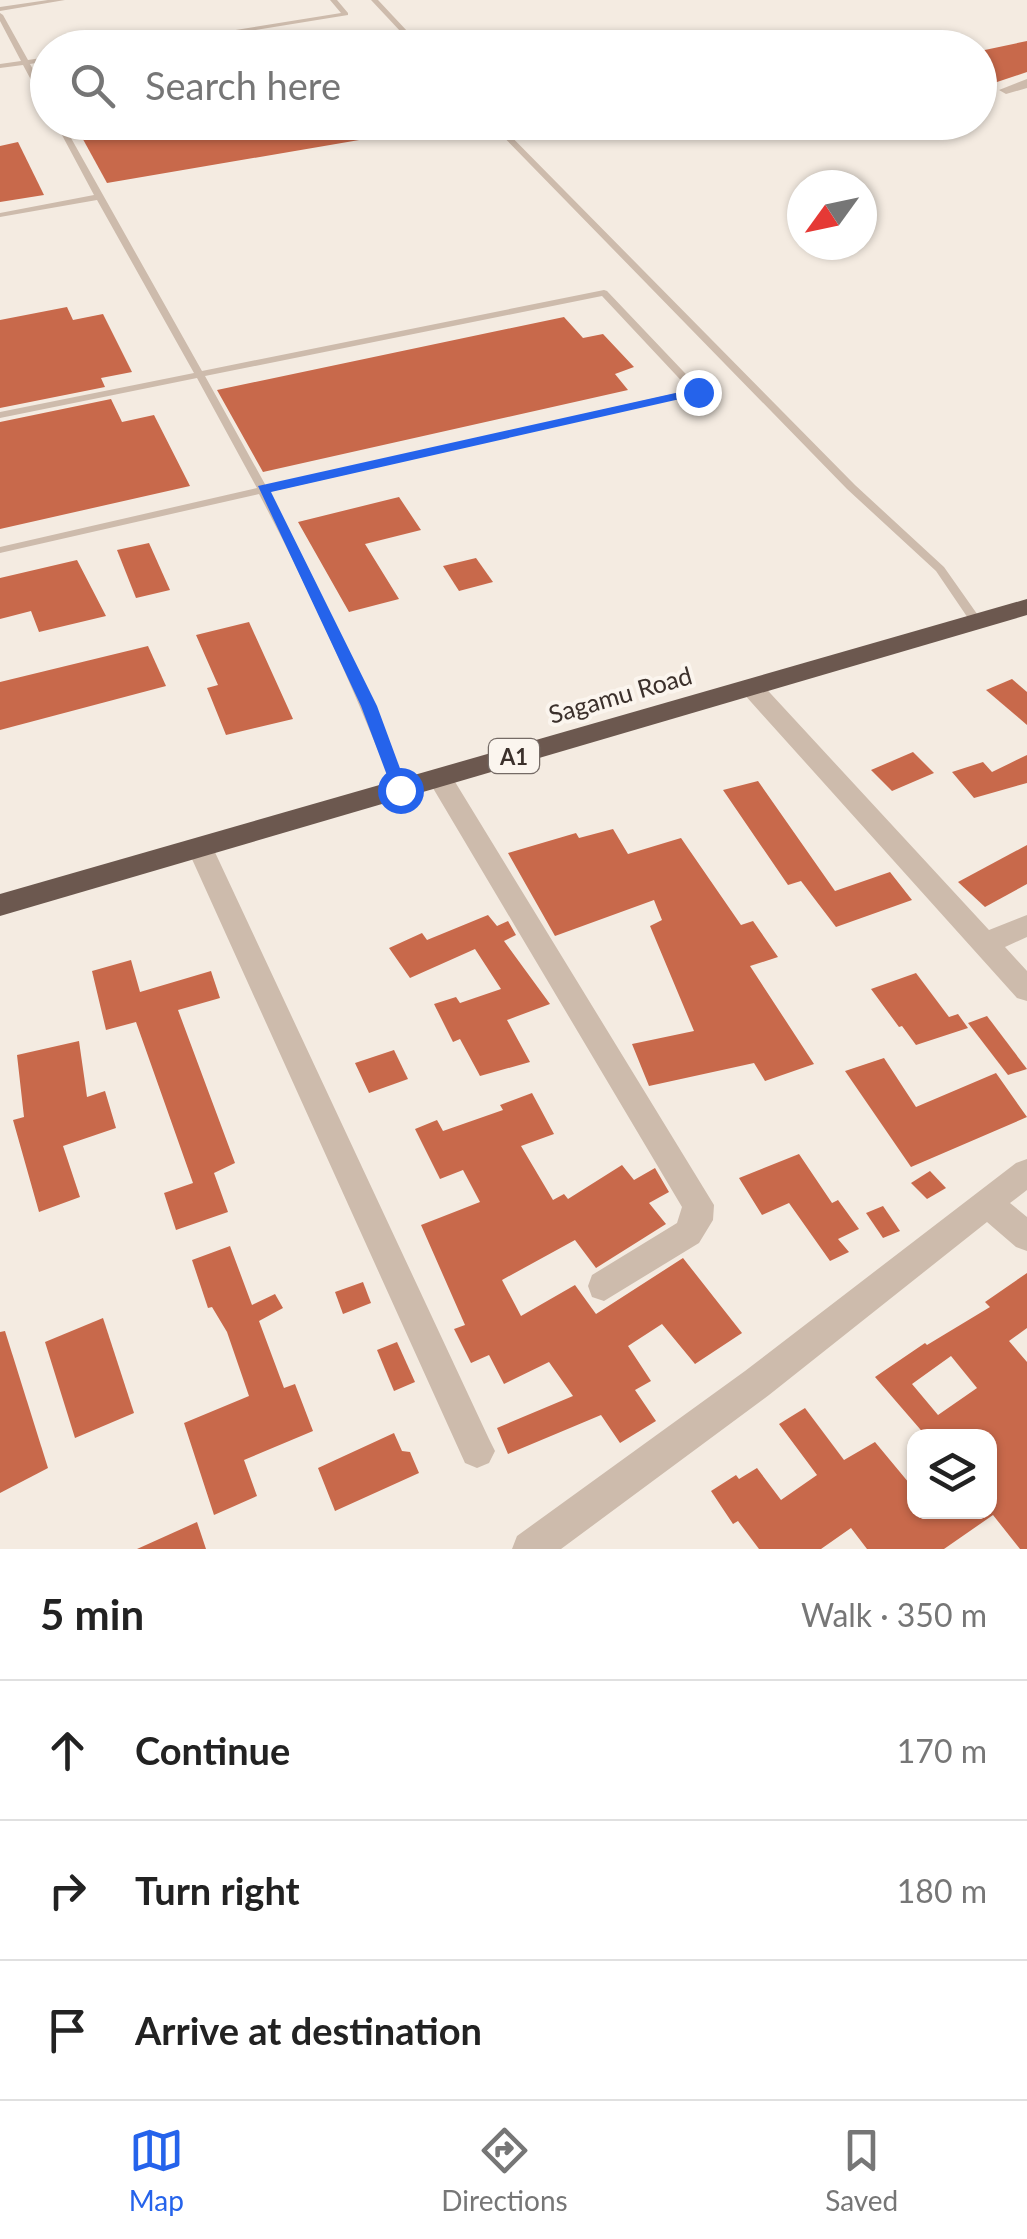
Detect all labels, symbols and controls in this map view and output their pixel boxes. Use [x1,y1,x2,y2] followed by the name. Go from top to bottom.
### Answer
[30,30,997,140] search box
[65,58,120,113] icon: search
[145,62,341,108] text: Search here
[787,170,877,260] north arrow
[676,370,722,416] route end
[545,659,695,729] street label: Sagamu Road
[489,739,539,773] road number: A1
[378,768,424,814] route start
[907,1429,997,1519] map controls
[907,1429,997,1519] button: layers
[40,1589,144,1639] text: 5 min
[801,1595,987,1634] text: Walk · 350 m
[40,1723,95,1778] icon: ahead
[135,1727,290,1773] text: Continue
[897,1731,987,1770] text: 170 m
[40,1863,95,1918] icon: right
[135,1867,300,1913] text: Turn right
[897,1871,987,1910] text: 180 m
[40,2003,95,2058] icon: arrive
[135,2007,482,2053] text: Arrive at destination
[129,2123,184,2217] tab: Map
[441,2123,568,2217] tab: Directions
[825,2123,898,2217] tab: Saved

